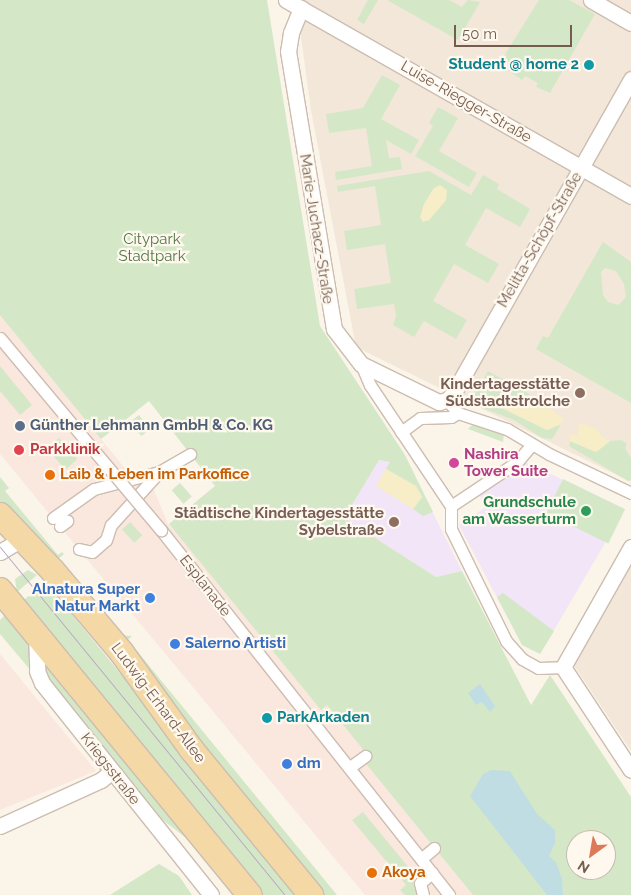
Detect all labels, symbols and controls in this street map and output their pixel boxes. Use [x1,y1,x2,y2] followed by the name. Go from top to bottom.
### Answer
[456,15,574,47] scale bar
[462,25,497,43] text: 50 m
[448,56,579,74] place label: Student @ home 2
[397,57,535,147] street label: Luise-Riegger-Straße
[583,59,595,71] marker: Student @ home 2
[295,153,337,305] street label: Marie-Juchacz-Straße
[494,169,586,311] street label: Melitta-Schöpf-Straße
[118,230,186,265] park label: Citypark Stadtpark
[440,375,570,410] place label: Kindertagesstätte Südstadtstrolche
[574,387,586,399] marker: Kindertagesstätte Südstadtstrolche
[30,417,273,435] place label: Günther Lehmann GmbH & Co. KG
[14,420,26,432] marker: Günther Lehmann GmbH & Co. KG
[30,441,100,459] place label: Parkklinik
[12,443,26,457] marker: Parkklinik
[464,445,548,480] place label: Nashira Tower Suite
[448,457,460,469] marker: Nashira Tower Suite
[60,466,249,484] place label: Laib & Leben im Parkoffice
[44,469,56,481] marker: Laib & Leben im Parkoffice
[462,493,576,528] place label: Grundschule am Wasserturm
[174,504,384,539] place label: Städtische Kindertagesstätte Sybelstraße
[580,505,592,517] marker: Grundschule am Wasserturm
[388,516,400,528] marker: Städtische Kindertagesstätte Sybelstraße
[175,552,235,620] street label: Esplanade
[32,580,140,615] place label: Alnatura Super Natur Markt
[144,592,156,604] marker: Alnatura Super Natur Markt
[185,635,286,653] place label: Salerno Artisti
[169,638,181,650] marker: Salerno Artisti
[107,639,209,767] street label: Ludwig-Erhard-Allee
[277,709,370,727] place label: ParkArkaden
[261,712,273,724] marker: ParkArkaden
[76,729,144,809] street label: Kriegsstraße
[297,755,321,773] place label: dm
[281,758,293,770] marker: dm
[566,830,616,880] north arrow
[575,857,592,876] text: N
[382,864,426,882] place label: Akoya
[366,867,378,879] marker: Akoya

